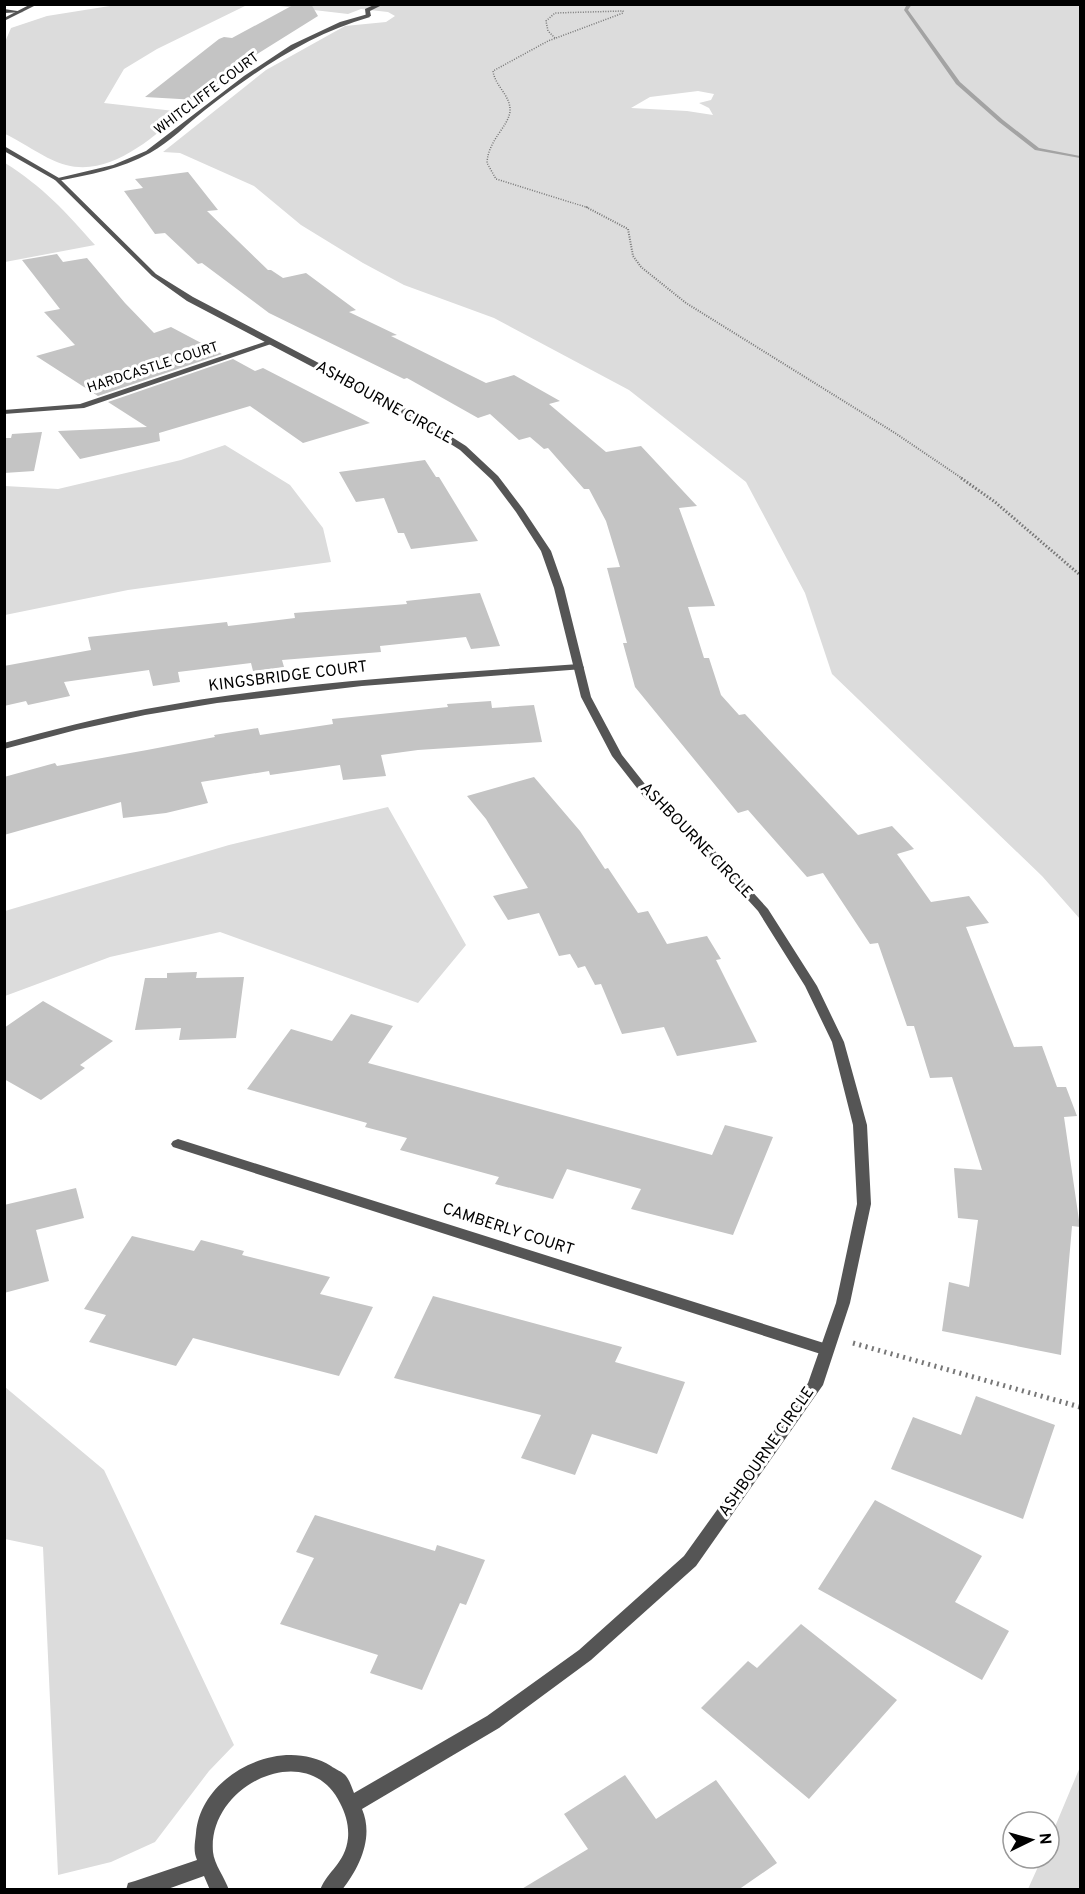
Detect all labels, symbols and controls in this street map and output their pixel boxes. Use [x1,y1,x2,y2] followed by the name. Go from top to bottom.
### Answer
[151,49,263,139] street label: WHITCLIFFE COURT
[85,339,221,397] street label: HARDCASTLE COURT
[312,357,456,449] street label: ASHBOURNE CIRCLE
[207,657,369,697] street label: KINGSBRIDGE COURT
[635,779,757,903] street label: ASHBOURNE CIRCLE
[440,1199,576,1261] street label: CAMBERLY COURT
[715,1383,819,1521] street label: ASHBOURNE CIRCLE
[1001,1810,1061,1870] north arrow
[1033,1832,1054,1845] text: N

